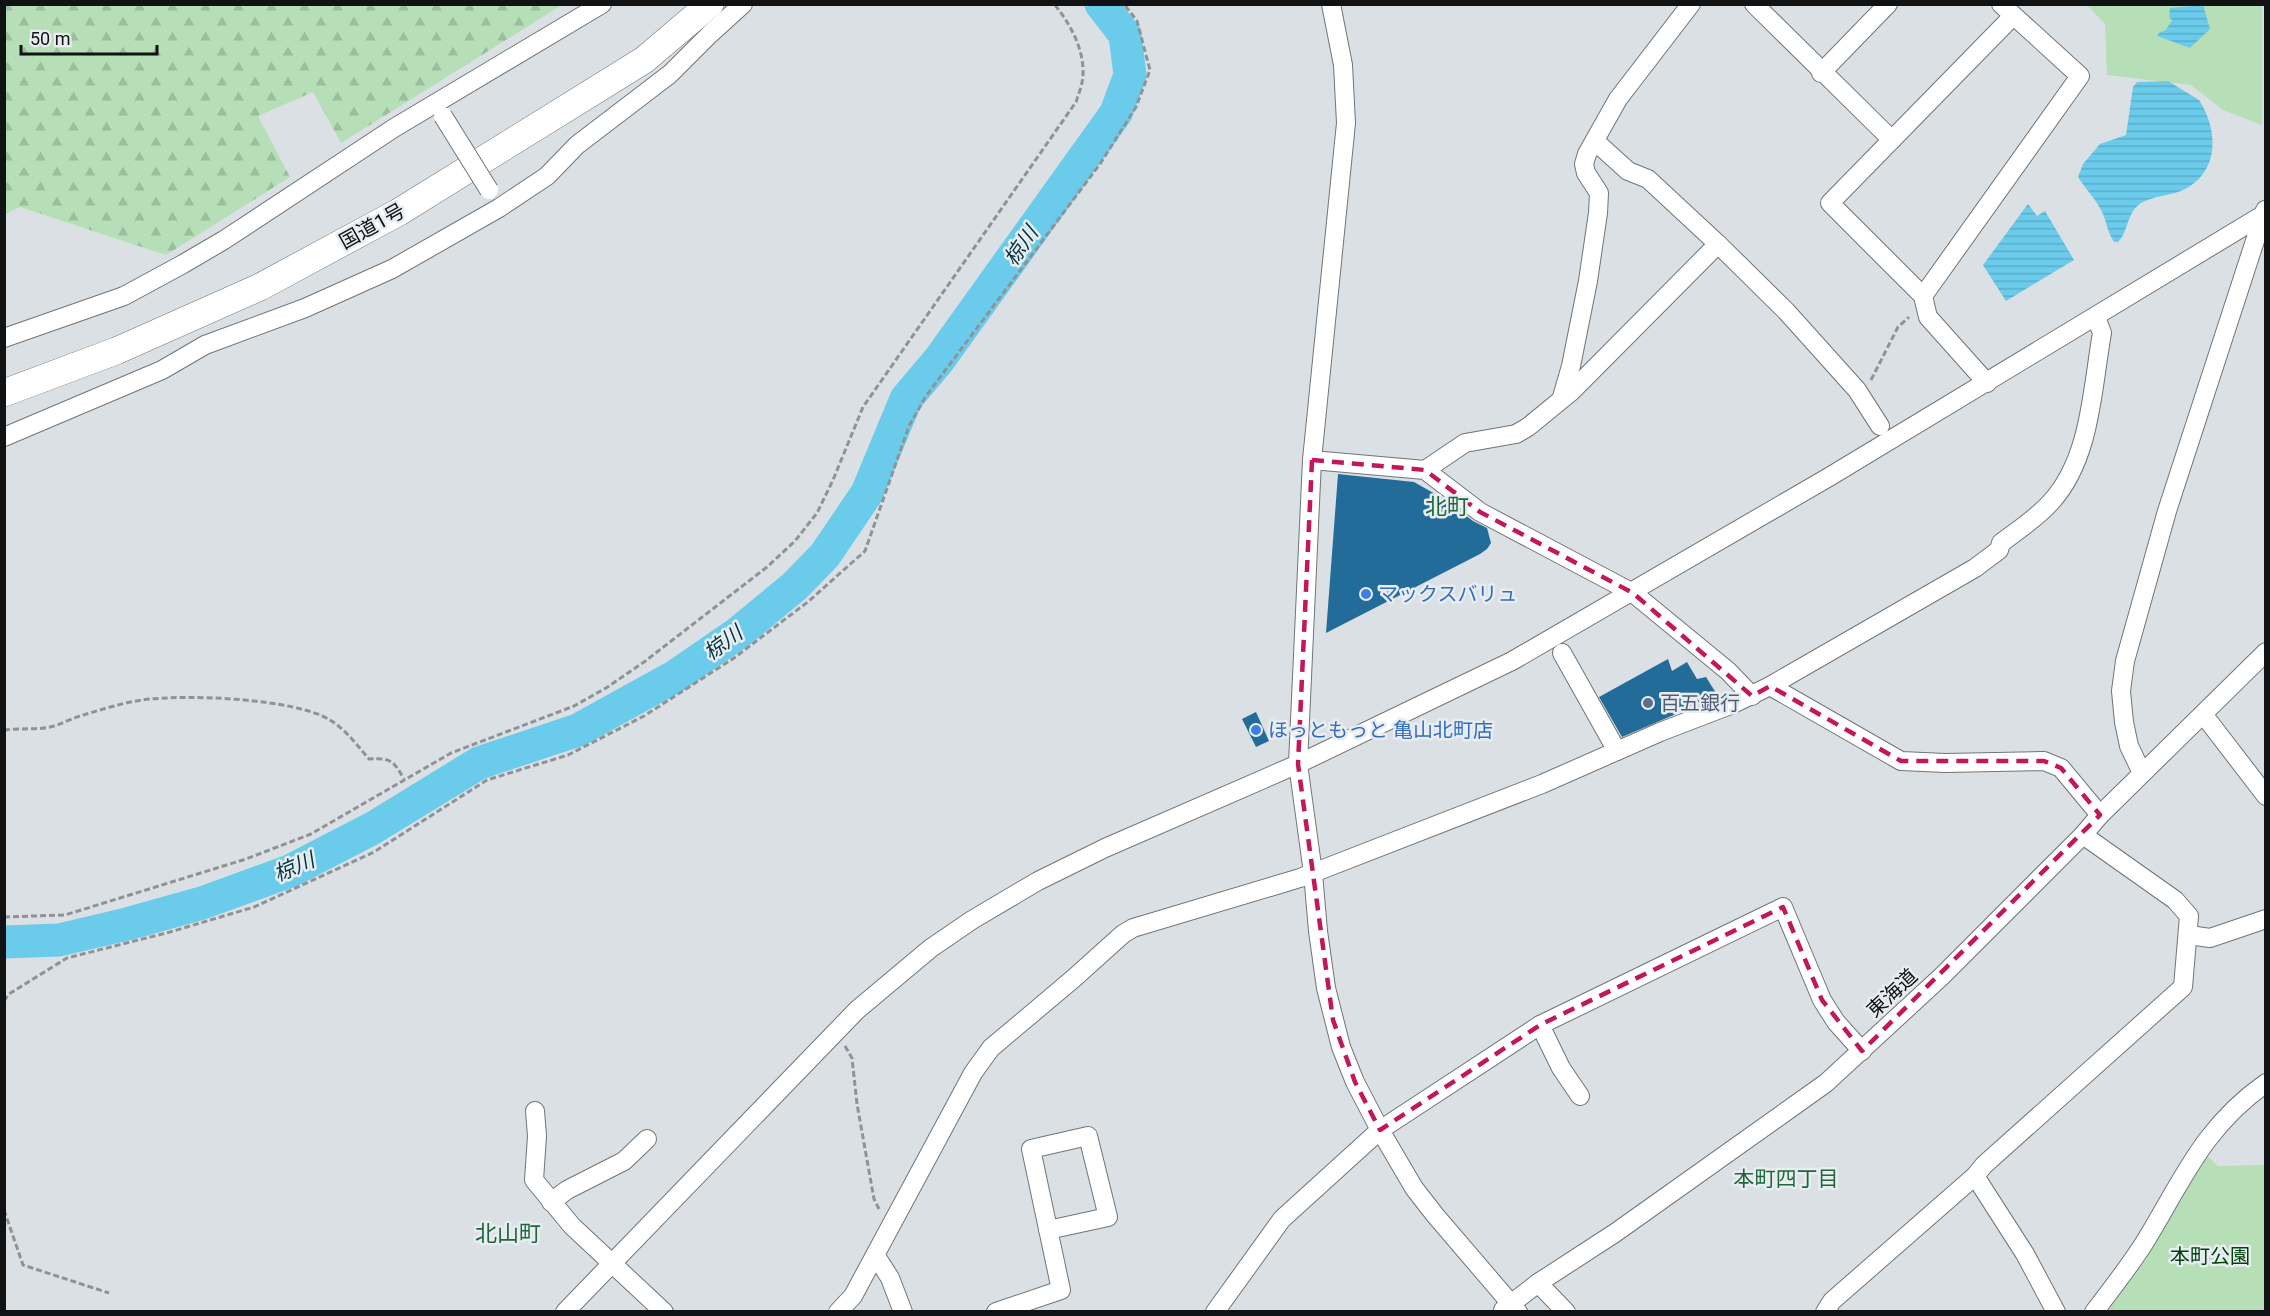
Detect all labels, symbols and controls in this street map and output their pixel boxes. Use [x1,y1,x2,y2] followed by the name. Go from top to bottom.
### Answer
[21,18,158,56] scale bar
[30,28,70,49] text: 50 m
[335,198,409,254] street label: 国道1号
[999,220,1044,270] water label: 椋川
[1425,494,1469,519] district label: 北町
[1378,582,1517,606] place label: マックスバリュ
[1359,587,1373,601] marker: マックスバリュ
[699,620,749,665] water label: 椋川
[1660,691,1740,715] place label: 百五銀行
[1641,696,1655,710] marker: 百五銀行
[1268,718,1493,742] place label: ほっともっと 亀山北町店
[1249,723,1263,737] marker: ほっともっと 亀山北町店
[270,847,320,886] water label: 椋川
[1862,964,1922,1022] street label: 東海道
[1734,1167,1839,1191] district label: 本町四丁目
[475,1221,541,1246] district label: 北山町
[2170,1244,2250,1268] park label: 本町公園

